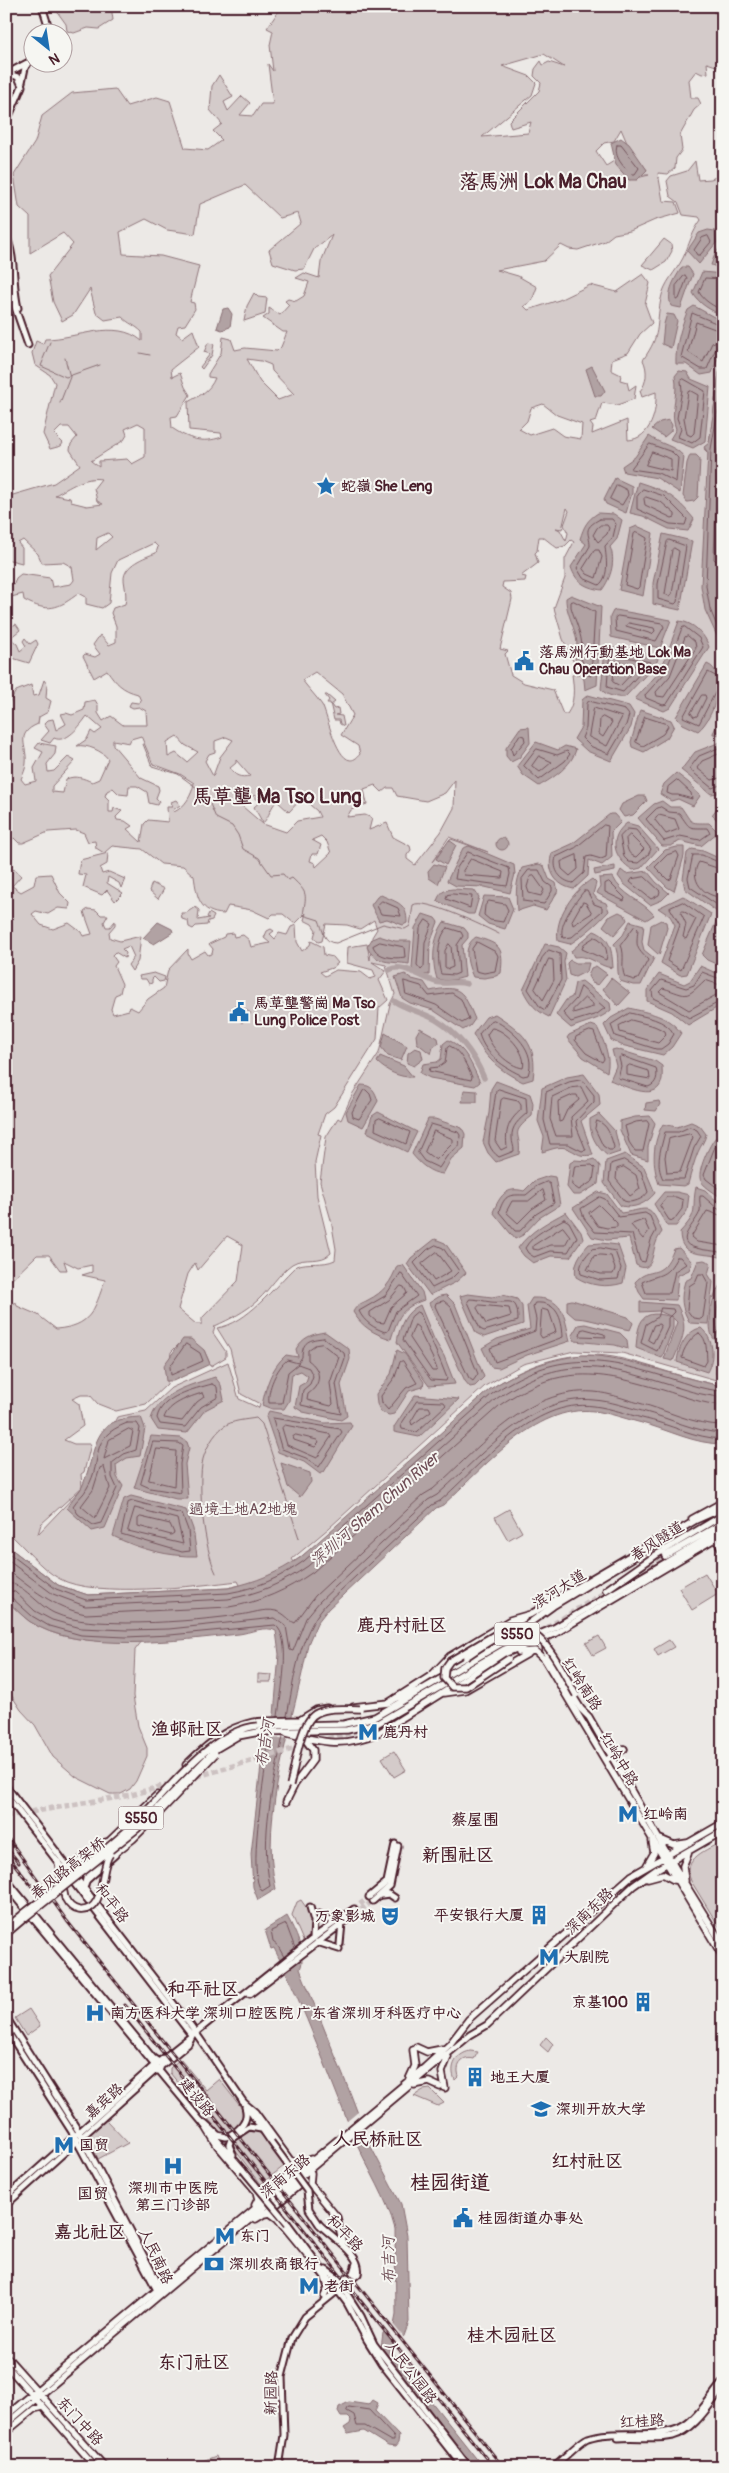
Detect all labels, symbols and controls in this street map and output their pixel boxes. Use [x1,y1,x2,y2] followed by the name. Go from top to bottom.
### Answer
[22,22,72,72] north arrow
[46,49,63,69] text: N
[459,169,627,194] district label: 落馬洲 Lok Ma Chau
[315,475,337,497] place icon: 蛇嶺 She Leng
[341,477,433,496] place label: 蛇嶺 She Leng
[539,643,691,679] place label: 落馬洲行動基地 Lok Ma Chau Operation Base
[513,650,535,672] public building icon: 落馬洲行動基地 Lok Ma Chau Operation Base
[192,784,362,809] district label: 馬草壟 Ma Tso Lung
[254,994,376,1030] place label: 馬草壟警崗 Ma Tso Lung Police Post
[228,1001,250,1023] public building icon: 馬草壟警崗 Ma Tso Lung Police Post
[306,1447,445,1571] water label: 深圳河 Sham Chun River
[189,1500,297,1519] park label: 過境土地A2地塊
[627,1517,688,1566] street label: 春风隧道
[529,1565,590,1613] street label: 滨河大道
[357,1614,447,1637] district label: 鹿丹村社区
[494,1622,540,1646] road number: S550
[557,1654,606,1715] street label: 红岭南路
[251,1715,279,1768] water label: 布吉河
[151,1718,223,1741] district label: 渔邨社区
[357,1721,379,1743] metro station icon: 鹿丹村
[383,1723,428,1742] place label: 鹿丹村
[595,1729,642,1790] street label: 红岭中路
[617,1803,639,1825] metro station icon: 红岭南
[643,1805,688,1824] place label: 红岭南
[118,1806,164,1830] road number: S550
[451,1810,499,1830] district label: 蔡屋围
[27,1833,110,1904] street label: 春风路高架桥
[422,1844,494,1867] district label: 新围社区
[90,1880,133,1927] street label: 和平路
[561,1884,618,1939] street label: 深南东路
[528,1904,550,1926] building icon: 平安银行大厦
[379,1905,401,1927] theatre icon: 万象影城
[434,1906,524,1925] place label: 平安银行大厦
[315,1907,375,1926] place label: 万象影城
[538,1946,560,1968] metro station icon: 大剧院
[564,1948,609,1967] place label: 大剧院
[167,1978,239,2001] district label: 和平社区
[632,1991,654,2013] building icon: 京基100
[572,1993,628,2012] place label: 京基100
[84,2002,106,2024] hospital icon: 南方医科大学 深圳口腔医院 广东省深圳牙科医疗中心
[110,2004,462,2023] place label: 南方医科大学 深圳口腔医院 广东省深圳牙科医疗中心
[464,2066,486,2088] building icon: 地王大厦
[490,2068,550,2087] place label: 地王大厦
[175,2074,218,2121] street label: 建设路
[81,2079,127,2123] street label: 嘉宾路
[530,2098,552,2120] school or university icon: 深圳开放大学
[556,2100,646,2119] place label: 深圳开放大学
[333,2128,423,2151] district label: 人民桥社区
[53,2134,75,2156] metro station icon: 国贸
[79,2136,109,2155] place label: 国贸
[256,2150,314,2203] street label: 深南东路
[551,2150,623,2173] district label: 红村社区
[162,2155,184,2177] hospital icon: 深圳市中医院 第三门诊部
[410,2170,490,2195] district label: 桂园街道
[128,2179,218,2215] place label: 深圳市中医院 第三门诊部
[77,2184,109,2204] district label: 国贸
[452,2207,474,2229] public building icon: 桂园街道办事处
[478,2209,583,2228] place label: 桂园街道办事处
[322,2211,367,2256] street label: 和平路
[54,2221,126,2244] district label: 嘉北社区
[134,2225,177,2287] street label: 人民南路
[214,2225,236,2247] metro station icon: 东门
[240,2227,270,2246] place label: 东门
[379,2233,399,2284] water label: 布吉河
[203,2253,225,2275] bank icon: 深圳农商银行
[229,2255,319,2274] place label: 深圳农商银行
[298,2275,320,2297] metro station icon: 老街
[324,2277,354,2296] place label: 老街
[467,2324,557,2347] district label: 桂木园社区
[380,2337,441,2408] street label: 人民公园路
[158,2351,230,2374] district label: 东门社区
[262,2370,281,2416] street label: 新园路
[52,2393,107,2450] street label: 东门中路
[619,2411,665,2432] street label: 红桂路

